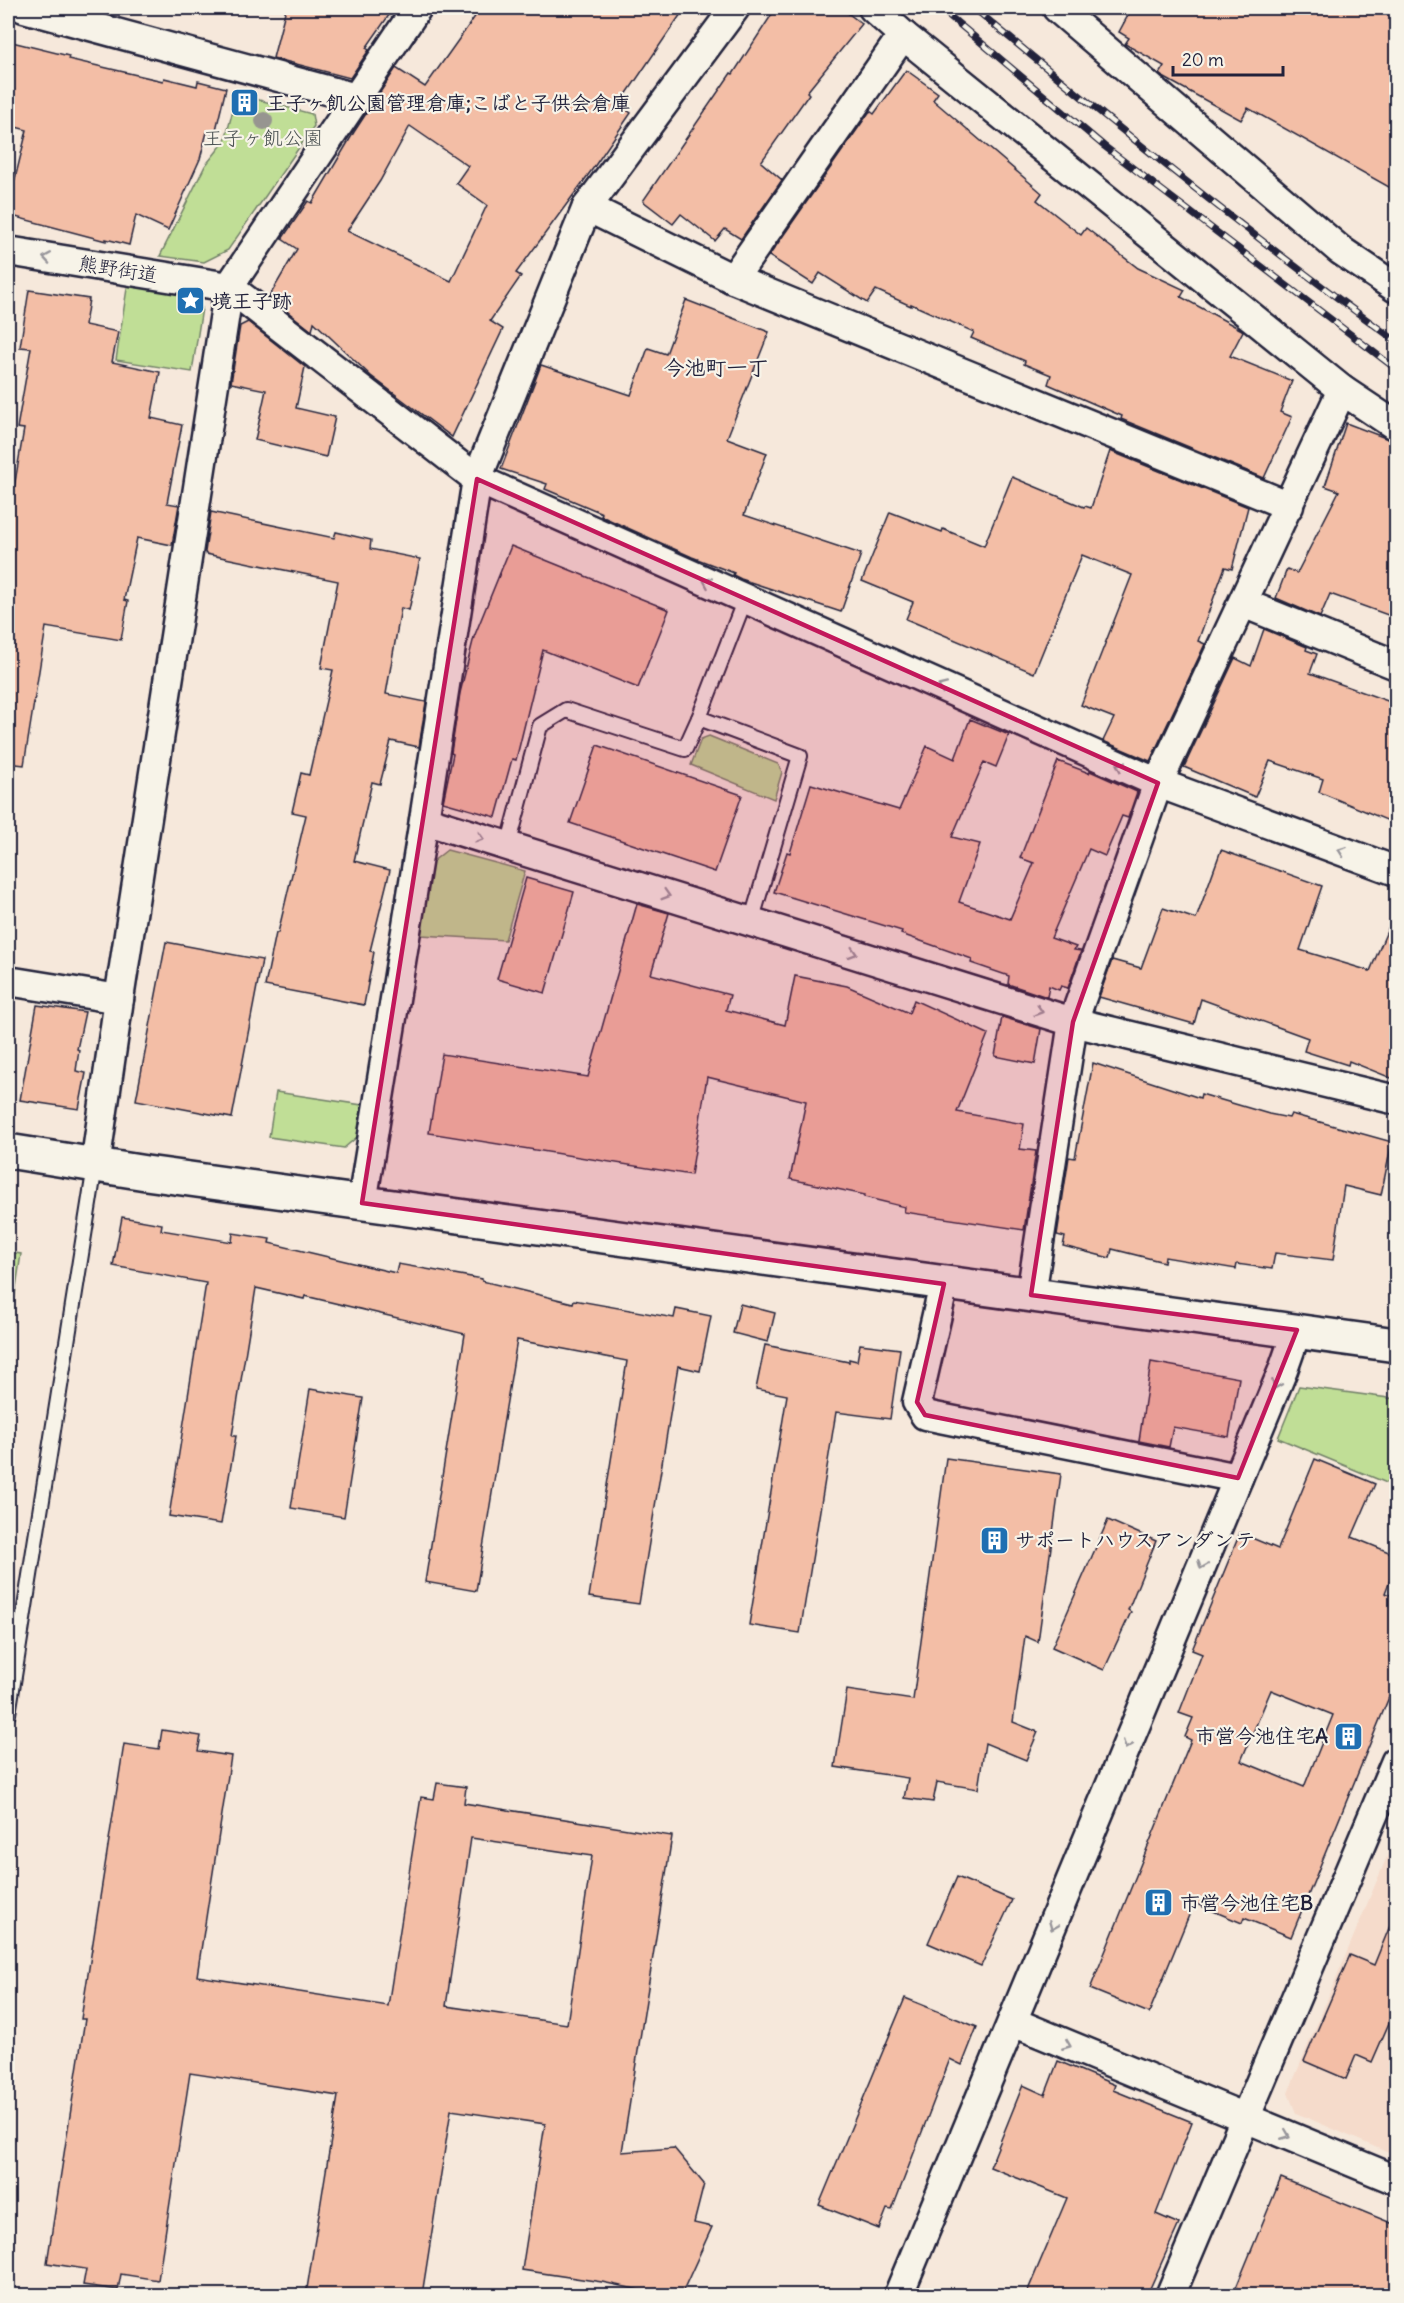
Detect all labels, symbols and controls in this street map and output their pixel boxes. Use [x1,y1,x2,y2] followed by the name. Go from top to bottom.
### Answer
[1173,39,1282,77] scale bar
[1182,48,1224,71] text: 20 m
[229,87,261,119] building icon: 王子ヶ飢公園管理倉庫;こばと子供会倉庫
[266,90,631,115] place label: 王子ヶ飢公園管理倉庫;こばと子供会倉庫
[203,125,323,150] park label: 王子ヶ飢公園
[77,250,160,287] street label: 熊野街道
[42,252,51,264] one-way arrow
[175,285,207,317] place icon: 境王子跡
[212,288,292,313] place label: 境王子跡
[664,354,769,381] district label: 今池町一丁
[702,577,713,589] one-way arrow
[938,682,949,694] one-way arrow
[1116,762,1127,774] one-way arrow
[474,830,485,843] one-way arrow
[1337,845,1348,858] one-way arrow
[660,888,671,900] one-way arrow
[847,946,858,958] one-way arrow
[1033,1004,1044,1016] one-way arrow
[1272,1379,1284,1390] one-way arrow
[978,1524,1010,1556] building icon: サポートハウスアンダンテ
[1015,1527,1255,1552] place label: サポートハウスアンダンテ
[1197,1559,1209,1570] one-way arrow
[1333,1720,1365,1752] building icon: 市営今池住宅A
[1195,1723,1328,1748] place label: 市営今池住宅A
[1122,1739,1134,1750] one-way arrow
[1143,1887,1175,1919] building icon: 市営今池住宅B
[1180,1890,1313,1915] place label: 市営今池住宅B
[1048,1919,1060,1930] one-way arrow
[1060,2038,1071,2050] one-way arrow
[1280,2128,1291,2140] one-way arrow

